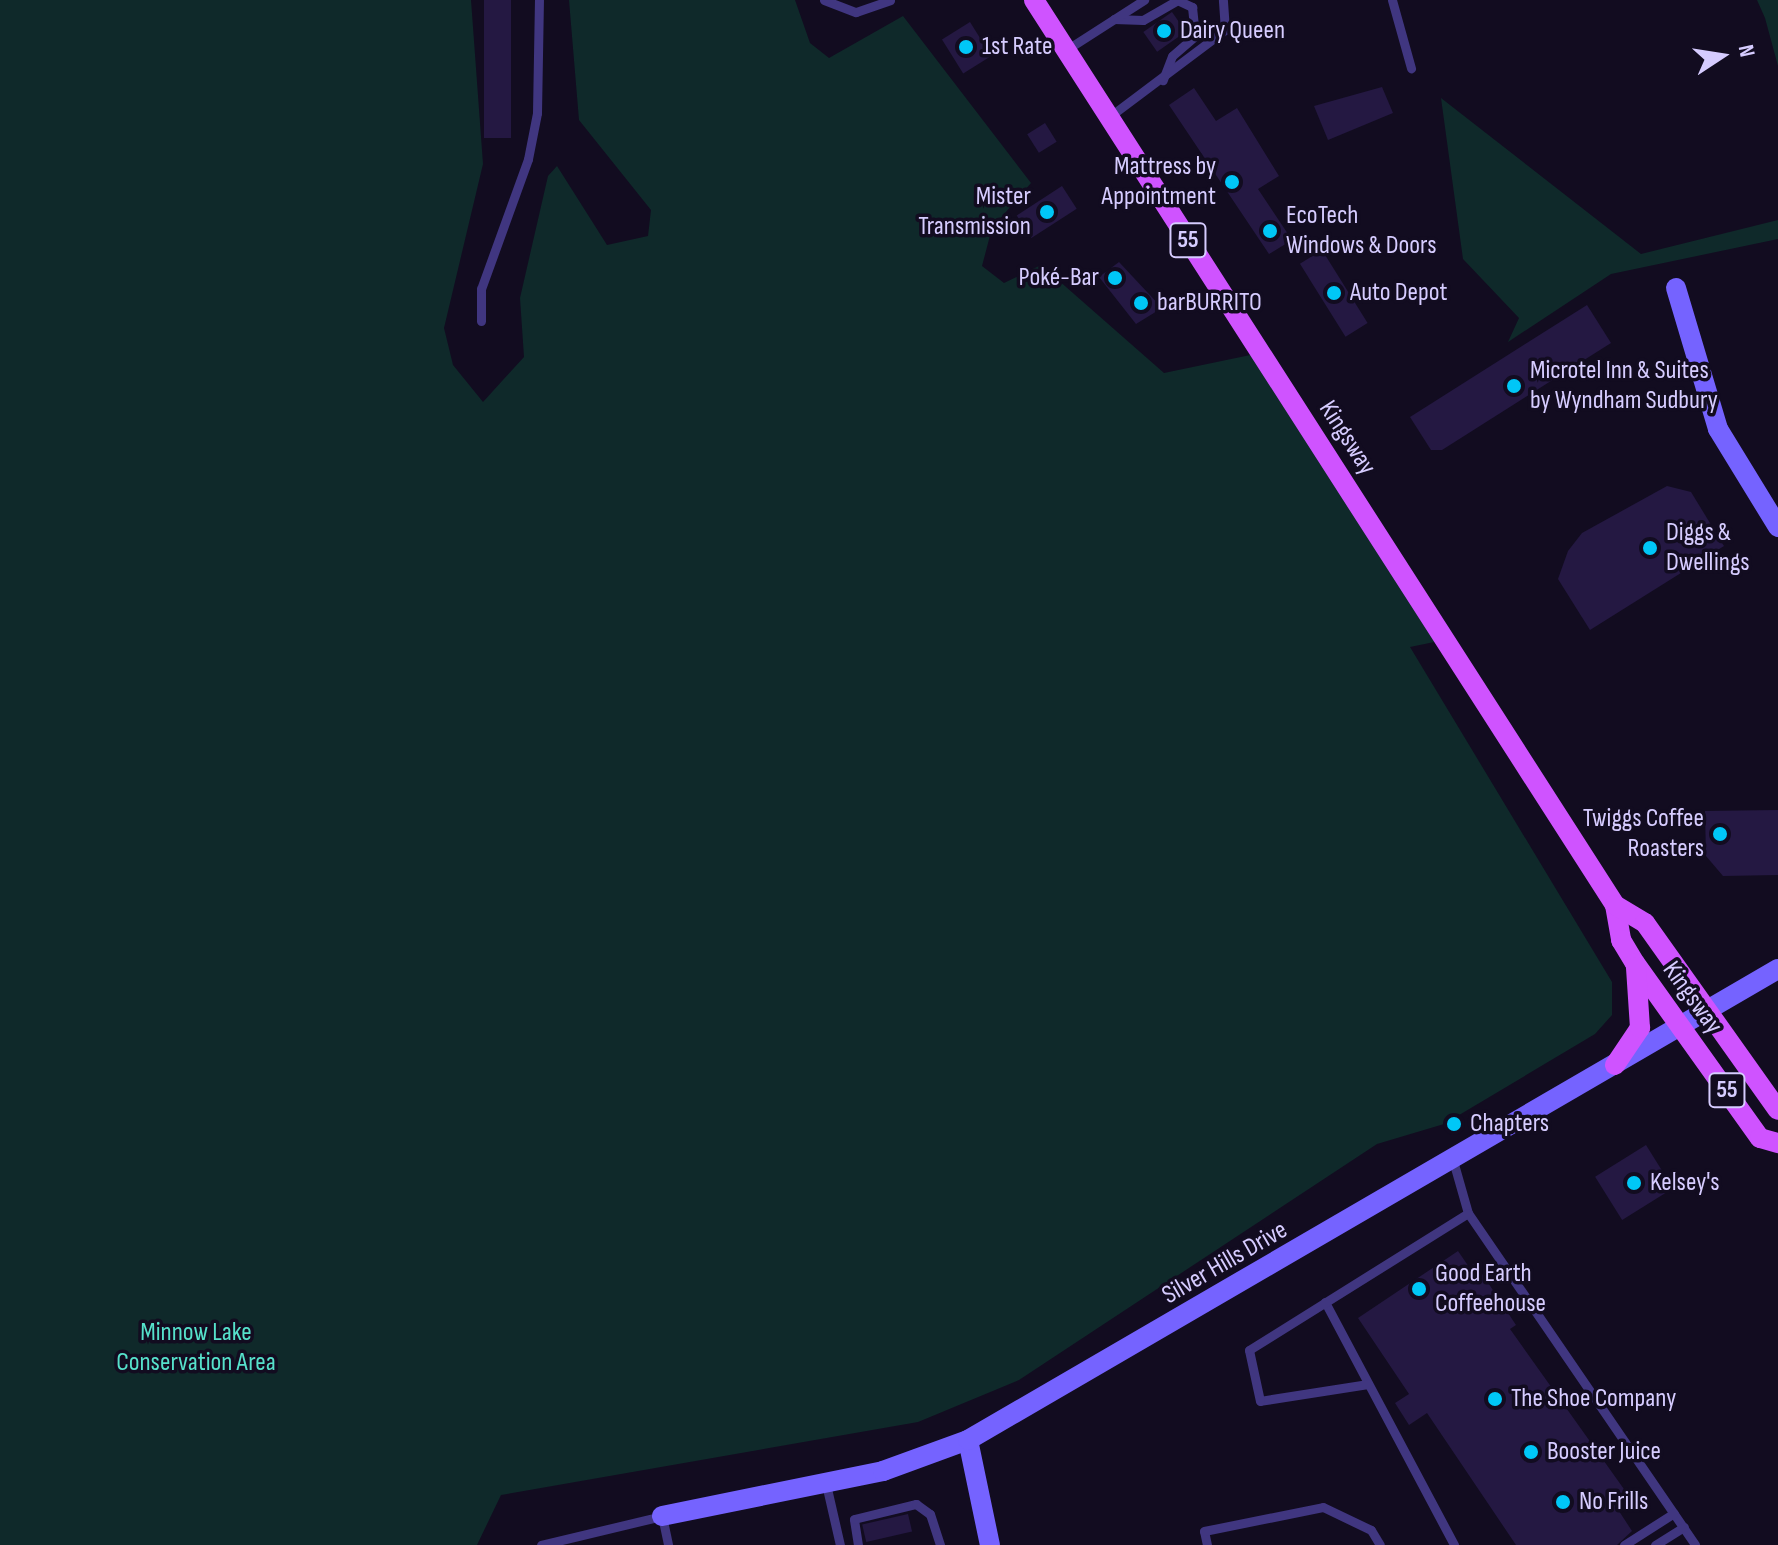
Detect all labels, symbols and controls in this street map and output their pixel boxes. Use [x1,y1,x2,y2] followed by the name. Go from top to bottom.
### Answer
[1180,15,1285,47] place label: Dairy Queen
[1682,16,1762,96] north arrow
[1155,22,1173,40] marker: Dairy Queen
[982,31,1052,63] place label: 1st Rate
[957,38,975,56] marker: 1st Rate
[1732,42,1760,59] text: N
[1102,151,1216,212] place label: Mattress by Appointment
[1223,173,1241,191] marker: Mattress by Appointment
[918,181,1031,242] place label: Mister Transmission
[1286,200,1437,262] place label: EcoTech Windows & Doors
[1038,203,1056,221] marker: Mister Transmission
[1168,220,1208,260] road number: 55
[1261,222,1279,240] marker: EcoTech Windows & Doors
[1019,262,1099,294] place label: Poké-Bar
[1106,269,1124,287] marker: Poké-Bar
[1350,277,1447,309] place label: Auto Depot
[1325,284,1343,302] marker: Auto Depot
[1157,287,1262,319] place label: barBURRITO
[1132,294,1150,312] marker: barBURRITO
[1530,355,1718,416] place label: Microtel Inn & Suites by Wyndham Sudbury
[1505,377,1523,395] marker: Microtel Inn & Suites by Wyndham Sudbury
[1312,395,1382,481] street label: Kingsway
[1666,517,1750,578] place label: Diggs & Dwellings
[1641,539,1659,557] marker: Diggs & Dwellings
[1583,803,1704,864] place label: Twiggs Coffee Roasters
[1711,825,1729,843] marker: Twiggs Coffee Roasters
[1655,956,1729,1040] street label: Kingsway
[1707,1070,1747,1110] road number: 55
[1470,1108,1549,1140] place label: Chapters
[1445,1115,1463,1133] marker: Chapters
[1650,1167,1720,1199] place label: Kelsey's
[1625,1174,1643,1192] marker: Kelsey's
[1157,1215,1293,1311] street label: Silver Hills Drive
[1435,1258,1546,1320] place label: Good Earth Coffeehouse
[1410,1280,1428,1298] marker: Good Earth Coffeehouse
[116,1317,276,1378] park label: Minnow Lake Conservation Area
[1511,1383,1676,1415] place label: The Shoe Company
[1486,1390,1504,1408] marker: The Shoe Company
[1547,1436,1661,1468] place label: Booster Juice
[1522,1443,1540,1461] marker: Booster Juice
[1579,1486,1648,1518] place label: No Frills
[1554,1493,1572,1511] marker: No Frills

